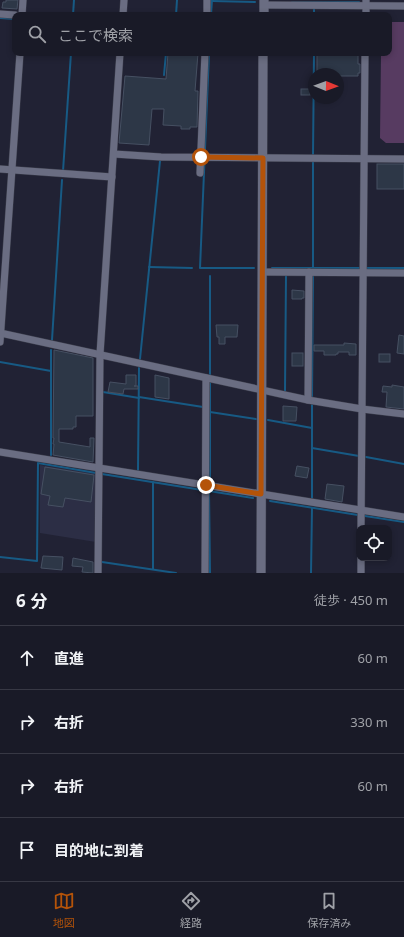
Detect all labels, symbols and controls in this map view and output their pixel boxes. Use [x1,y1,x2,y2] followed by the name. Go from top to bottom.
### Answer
[12,12,392,56] search box
[26,23,48,45] icon: search
[58,25,133,45] text: ここで検索
[308,68,344,104] north arrow
[192,148,210,166] route start
[197,476,215,494] route end
[356,525,392,561] map controls
[356,525,392,561] button: locate
[16,589,47,612] text: 6 分
[314,591,388,609] text: 徒歩 · 450 m
[16,647,38,669] icon: ahead
[54,648,84,668] text: 直進
[358,649,388,667] text: 60 m
[16,711,38,733] icon: right
[54,712,84,732] text: 右折
[350,713,388,731] text: 330 m
[16,775,38,797] icon: right
[54,776,84,796] text: 右折
[358,777,388,795] text: 60 m
[16,839,38,861] icon: arrive
[54,840,144,860] text: 目的地に到着
[53,890,75,930] tab: 地図
[180,890,202,930] tab: 経路
[307,890,351,930] tab: 保存済み

